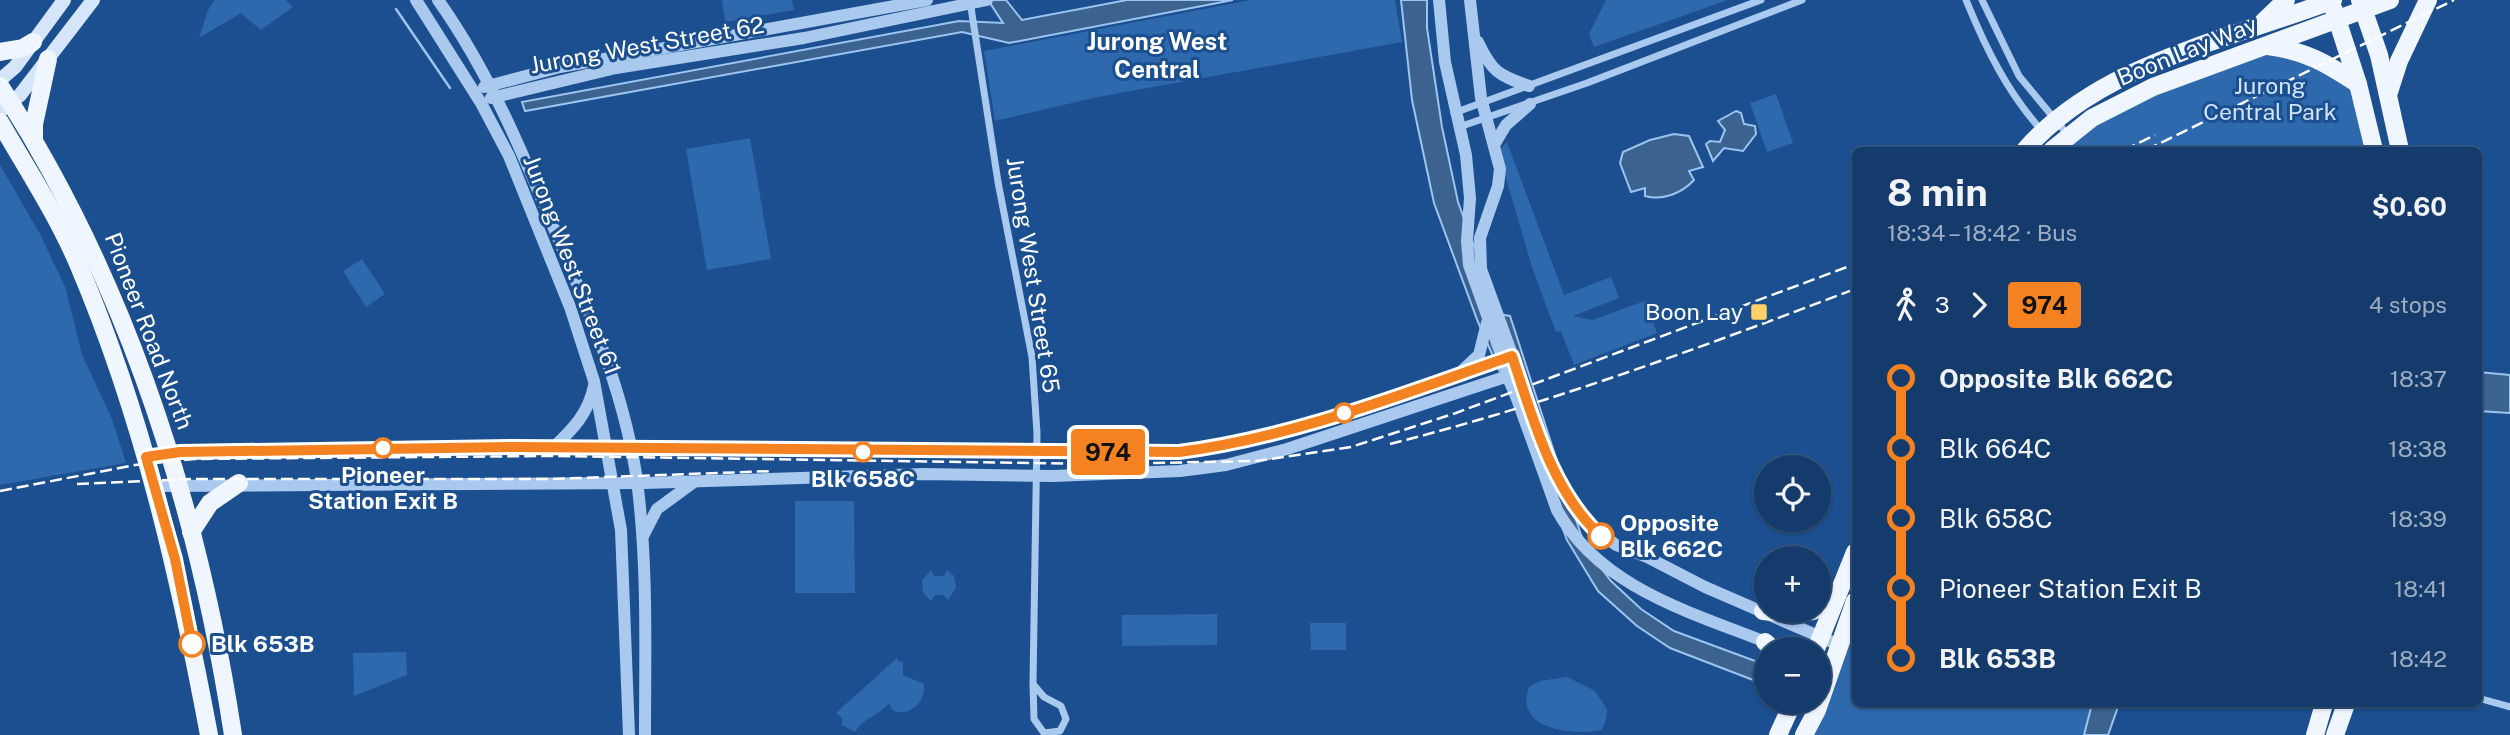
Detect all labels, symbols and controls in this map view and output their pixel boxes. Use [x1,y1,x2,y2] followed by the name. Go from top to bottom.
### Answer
[2113,10,2261,91] street label: Boon Lay Way
[528,11,766,78] street label: Jurong West Street 62
[1087,27,1227,83] district label: Jurong West Central
[2203,72,2337,125] park label: Jurong Central Park
[518,151,627,378] street label: Jurong West Street 61
[1002,155,1065,395] street label: Jurong West Street 65
[1887,170,1988,215] text: 8 min
[2372,191,2447,222] text: $0.60
[1887,219,2077,246] text: 18:34 – 18:42 · Bus
[100,229,199,433] street label: Pioneer Road North
[1887,286,1925,324] icon: walk
[1960,286,1998,324] icon: forward
[1935,291,1950,318] text: 3
[2022,291,2067,319] text: 974
[2369,291,2447,318] text: 4 stops
[1645,298,1743,325] place label: Boon Lay
[1749,302,1769,322] marker: Boon Lay
[1939,363,2173,394] text: Opposite Blk 662C
[2390,365,2447,392] text: 18:37
[1334,403,1354,423] unlabelled marker
[1068,429,1148,475] line badge: 974
[1939,433,2052,464] text: Blk 664C
[2388,435,2447,462] text: 18:38
[373,438,393,458] marker: Pioneer Station Exit B
[1085,438,1131,466] text: 974
[853,442,873,462] marker: Blk 658C
[1754,455,1831,714] map controls
[1754,455,1831,532] button: locate
[308,461,458,514] place label: Pioneer Station Exit B
[811,465,915,492] place label: Blk 658C
[1939,503,2053,534] text: Blk 658C
[2389,505,2447,532] text: 18:39
[1620,509,1723,562] place label: Opposite Blk 662C
[1588,523,1614,549] marker: Opposite Blk 662C
[1754,546,1831,623] button: +
[1939,573,2202,604] text: Pioneer Station Exit B
[2394,575,2447,602] text: 18:41
[211,630,314,657] place label: Blk 653B
[179,631,205,657] marker: Blk 653B
[1754,637,1831,714] button: −
[1939,643,2056,674] text: Blk 653B
[2390,645,2447,672] text: 18:42

